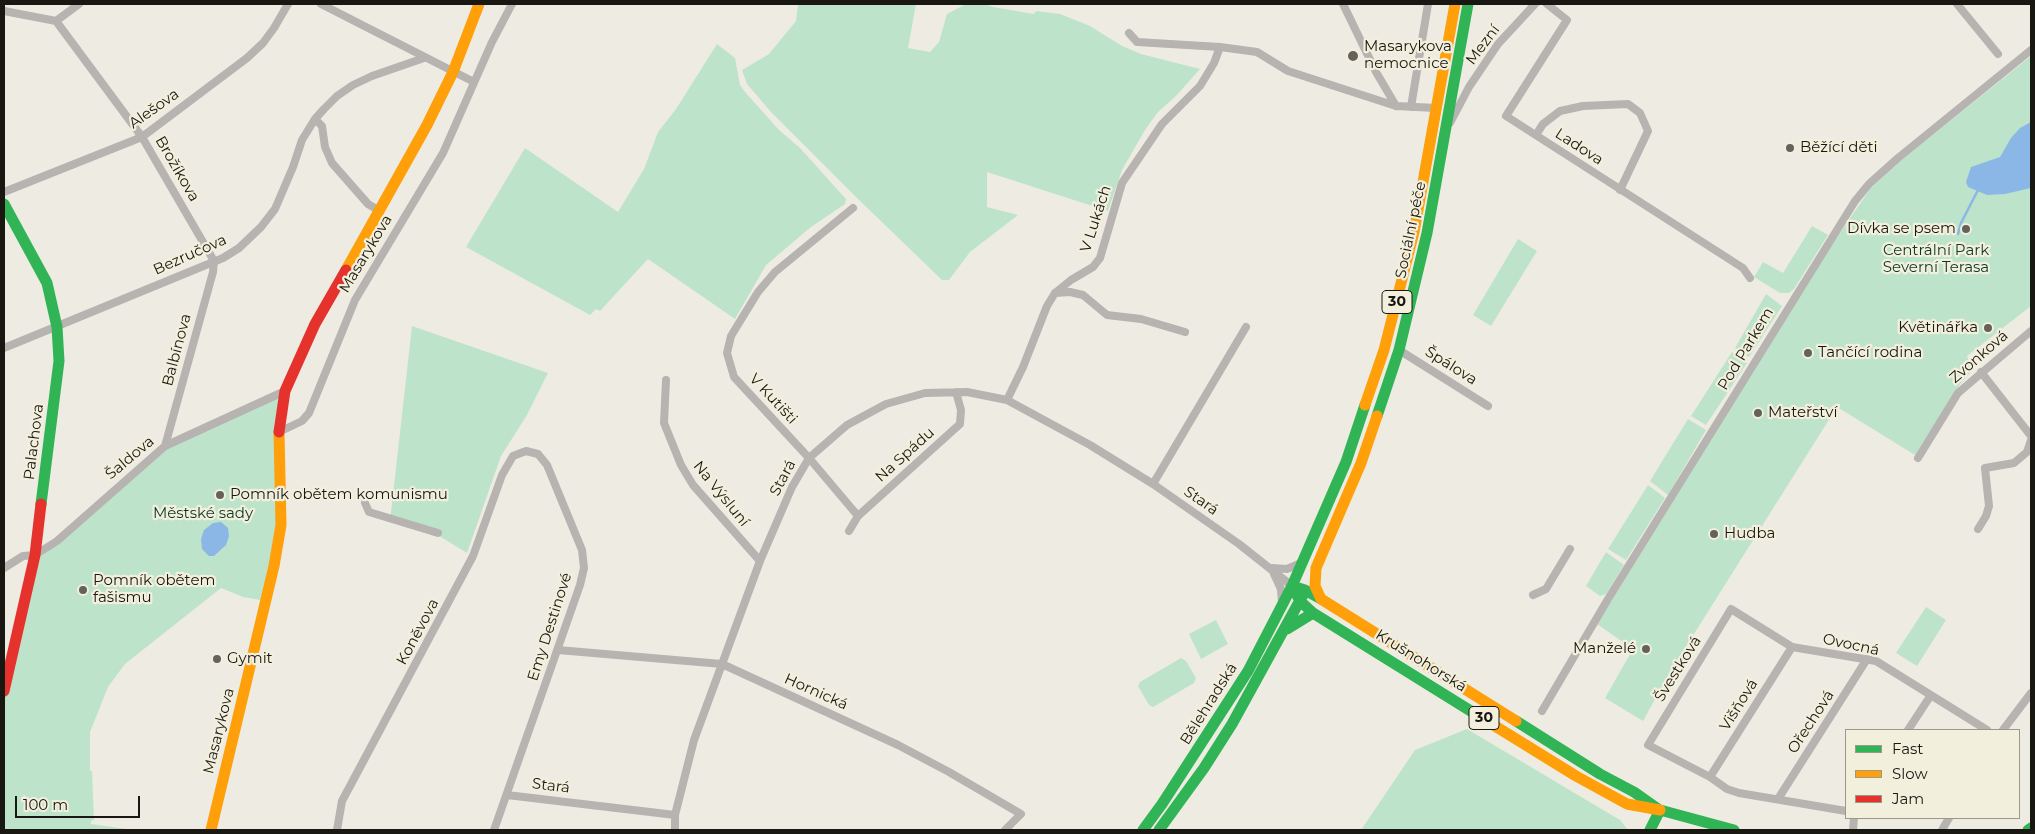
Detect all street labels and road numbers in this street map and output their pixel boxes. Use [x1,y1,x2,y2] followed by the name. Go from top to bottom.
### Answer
[1462,22,1504,68] street label: Mezní
[125,85,183,133] street label: Alešova
[1552,125,1606,169] street label: Ladova
[151,133,203,205] street label: Brožíkova
[1392,180,1430,280] street label: Sociální péče
[1077,183,1115,255] street label: V Lukách
[336,212,396,296] street label: Masarykova
[151,231,229,279] street label: Bezručova
[1382,290,1412,314] road number: 30
[1714,305,1778,393] street label: Pod Parkem
[159,312,195,388] street label: Balbínova
[1946,327,2012,387] street label: Zvonková
[1422,343,1480,389] street label: Špálova
[745,370,801,428] street label: V Kutišti
[20,403,48,481] street label: Palachova
[872,424,938,486] street label: Na Spádu
[102,432,158,484] street label: Šaldova
[766,457,800,499] street label: Stará
[689,458,753,530] street label: Na Výsluní
[1180,483,1222,519] street label: Stará
[524,571,576,683] street label: Emy Destinové
[393,596,443,668] street label: Koněvova
[1372,626,1470,696] street label: Krušnohorská
[1821,630,1881,660] street label: Ovocná
[1651,633,1705,705] street label: Švestková
[1177,660,1241,748] street label: Bělehradská
[781,670,851,714] street label: Hornická
[1716,676,1762,734] street label: Višňová
[200,686,238,776] street label: Masarykova
[1784,687,1838,757] street label: Ořechová
[1469,706,1499,730] road number: 30
[531,775,571,797] street label: Stará

